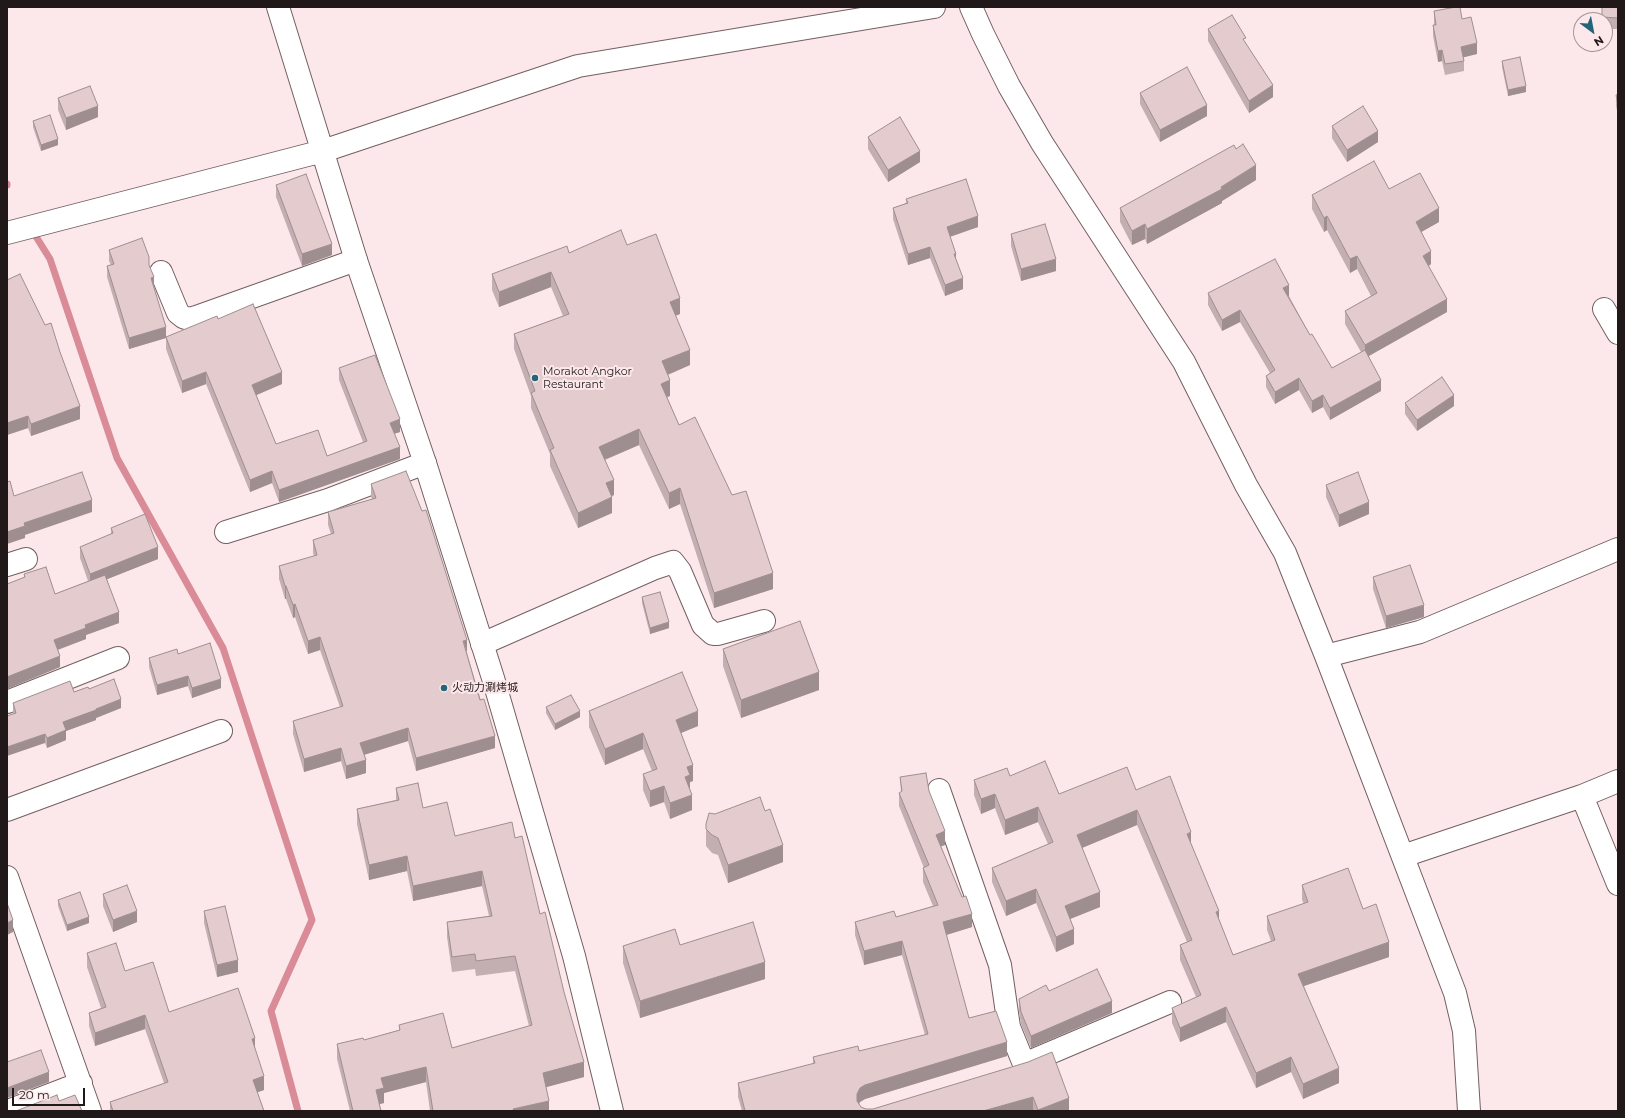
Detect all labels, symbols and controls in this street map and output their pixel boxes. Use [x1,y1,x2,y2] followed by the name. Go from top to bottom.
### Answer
[1573,12,1613,52] north arrow
[1591,33,1606,50] text: N
[543,365,632,391] place label: Morakot Angkor Restaurant
[530,373,540,383] marker: Morakot Angkor Restaurant
[452,681,518,695] place label: 火动力涮烤城
[439,683,449,693] marker: 火动力涮烤城
[14,1080,87,1106] scale bar
[19,1087,50,1102] text: 20 m

